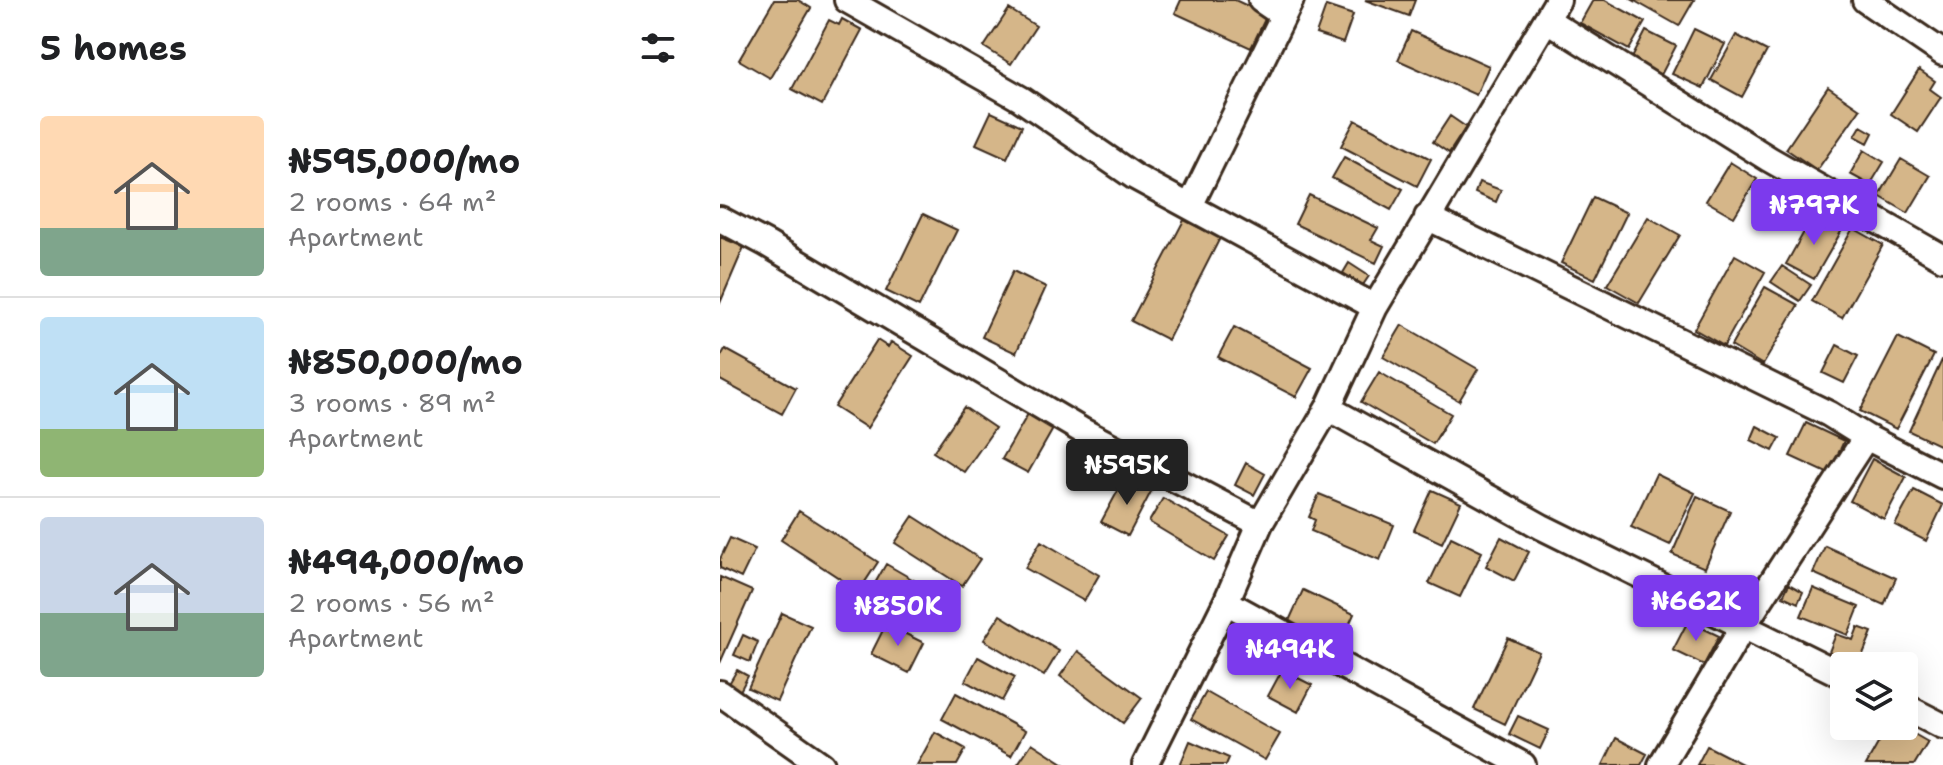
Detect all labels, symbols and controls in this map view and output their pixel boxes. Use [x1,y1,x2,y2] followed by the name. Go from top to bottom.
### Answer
[40,25,187,71] text: 5 homes
[636,26,680,70] icon: filters
[288,138,520,184] text: ₦595,000/mo
[104,148,200,244] icon: home
[1758,179,1870,247] pin: ₦797K
[288,184,496,219] text: 2 rooms · 64 m²
[1769,187,1859,222] text: ₦797K
[288,219,424,254] text: Apartment
[288,339,523,385] text: ₦850,000/mo
[104,349,200,445] icon: home
[288,385,496,420] text: 3 rooms · 89 m²
[288,420,424,455] text: Apartment
[1071,439,1183,507] pin: ₦595K
[1084,447,1170,482] text: ₦595K
[288,539,524,585] text: ₦494,000/mo
[104,549,200,645] icon: home
[1640,575,1752,643] pin: ₦662K
[842,580,954,648] pin: ₦850K
[1651,583,1741,618] text: ₦662K
[288,585,495,620] text: 2 rooms · 56 m²
[854,588,942,623] text: ₦850K
[288,620,424,655] text: Apartment
[1234,623,1346,691] pin: ₦494K
[1245,631,1335,666] text: ₦494K
[1830,652,1918,740] map controls
[1830,652,1918,740] button: layers

